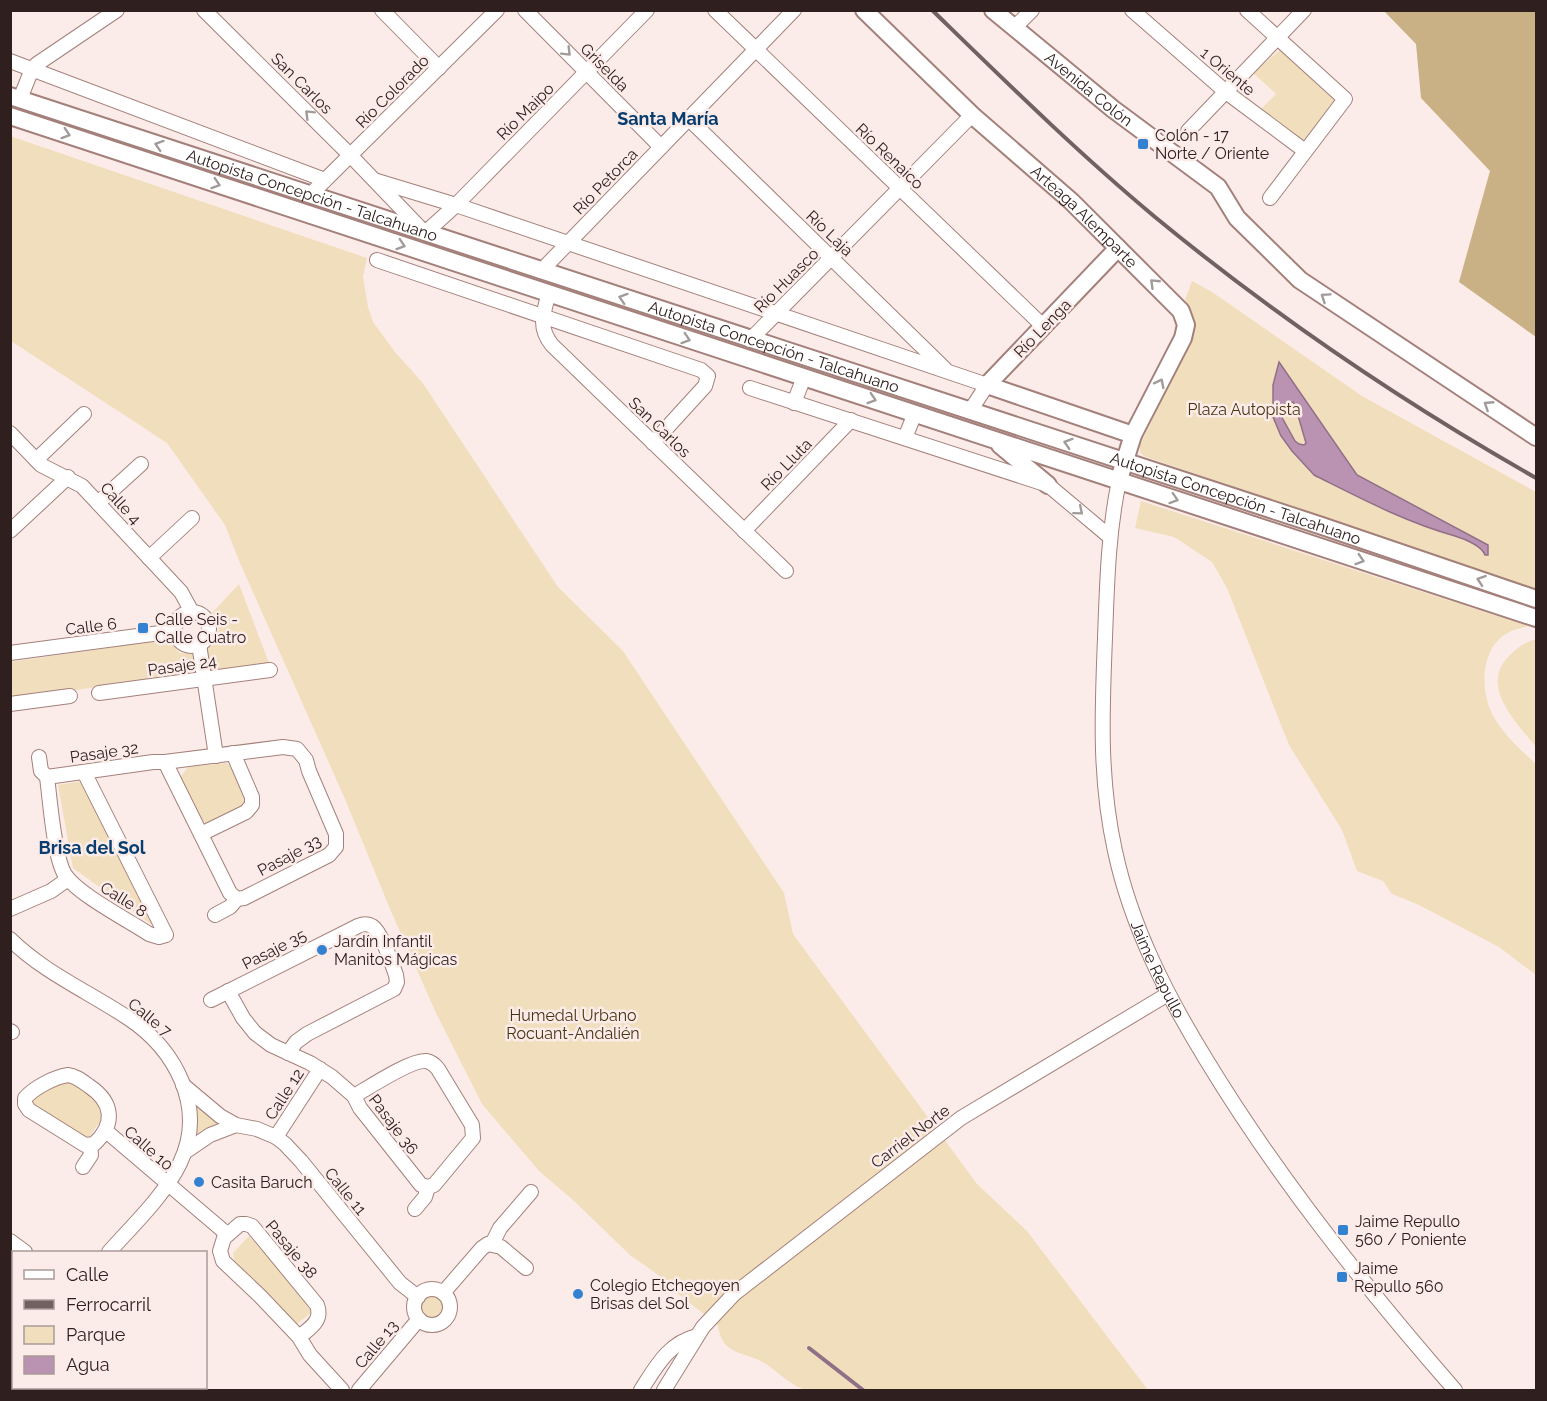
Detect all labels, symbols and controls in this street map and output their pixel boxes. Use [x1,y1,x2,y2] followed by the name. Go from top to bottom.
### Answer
[576,39,633,96] street label: Griselda
[1197,43,1259,100] street label: 1 Oriente
[559,44,570,55] one-way arrow
[1041,48,1136,130] street label: Avenida Colón
[267,49,336,118] street label: San Carlos
[352,51,433,132] street label: Río Colorado
[493,79,558,144] street label: Río Maipo
[617,108,719,129] district label: Santa María
[305,110,316,121] one-way arrow
[852,119,927,193] street label: Río Renaico
[1155,126,1269,163] place label: Colón - 17 Norte / Oriente
[60,127,71,140] one-way arrow
[1136,137,1150,151] marker: Colón - 17 Norte / Oriente
[154,140,165,152] one-way arrow
[569,144,641,218] street label: Río Petorca
[184,146,440,245] street label: Autopista Concepción - Talcahuano
[1027,161,1141,272] street label: Arteaga Alemparte
[210,176,221,189] one-way arrow
[802,206,857,260] street label: Río Laja
[395,237,406,250] one-way arrow
[750,244,823,317] street label: Río Huasco
[1150,279,1161,290] one-way arrow
[618,293,629,306] one-way arrow
[1321,293,1332,304] one-way arrow
[1010,295,1075,362] street label: Río Lenga
[646,297,902,397] street label: Autopista Concepción - Talcahuano
[680,331,691,344] one-way arrow
[1153,379,1164,390] one-way arrow
[866,392,877,404] one-way arrow
[625,393,695,462] street label: San Carlos
[1187,400,1301,419] park label: Plaza Autopista
[1483,401,1494,412] one-way arrow
[757,434,816,494] street label: Río Lluta
[1063,438,1074,451] one-way arrow
[1108,448,1363,549] street label: Autopista Concepción - Talcahuano
[96,478,145,529] street label: Calle 4
[1168,492,1179,504] one-way arrow
[1072,504,1083,515] one-way arrow
[1354,553,1365,566] one-way arrow
[1476,575,1487,587] one-way arrow
[155,610,246,647] place label: Calle Seis - Calle Cuatro
[64,614,118,639] street label: Calle 6
[136,621,150,635] marker: Calle Seis - Calle Cuatro
[146,651,218,680] street label: Pasaje 24
[69,738,140,767] street label: Pasaje 32
[254,831,324,880] street label: Pasaje 33
[39,837,146,858] district label: Brisa del Sol
[97,878,151,921] street label: Calle 8
[1127,918,1189,1021] street label: Jaime Repullo
[239,925,310,974] street label: Pasaje 35
[334,932,458,969] place label: Jardín Infantil Manitos Mágicas
[315,943,329,957] marker: Jardín Infantil Manitos Mágicas
[124,994,176,1041] street label: Calle 7
[506,1006,640,1043] park label: Humedal Urbano Rocuant-Andalién
[261,1065,308,1123] street label: Calle 12
[365,1091,422,1158] street label: Pasaje 36
[867,1101,953,1172] street label: Carriel Norte
[120,1122,177,1175] street label: Calle 10
[321,1164,371,1219] street label: Calle 11
[211,1173,313,1192] place label: Casita Baruch
[192,1175,206,1189] marker: Casita Baruch
[1355,1212,1466,1249] place label: Jaime Repullo 560 / Poniente
[262,1216,321,1282] street label: Pasaje 38
[1336,1223,1350,1237] marker: Jaime Repullo 560 / Poniente
[12,1251,207,1389] legend
[1354,1259,1443,1296] place label: Jaime Repullo 560
[66,1264,109,1285] text: Calle
[1335,1270,1349,1284] marker: Jaime Repullo 560
[590,1276,740,1313] place label: Colegio Etchegoyen Brisas del Sol
[571,1287,585,1301] marker: Colegio Etchegoyen Brisas del Sol
[66,1294,151,1315] text: Ferrocarril
[351,1316,402,1372] street label: Calle 13
[66,1324,126,1345] text: Parque
[66,1354,110,1375] text: Agua

